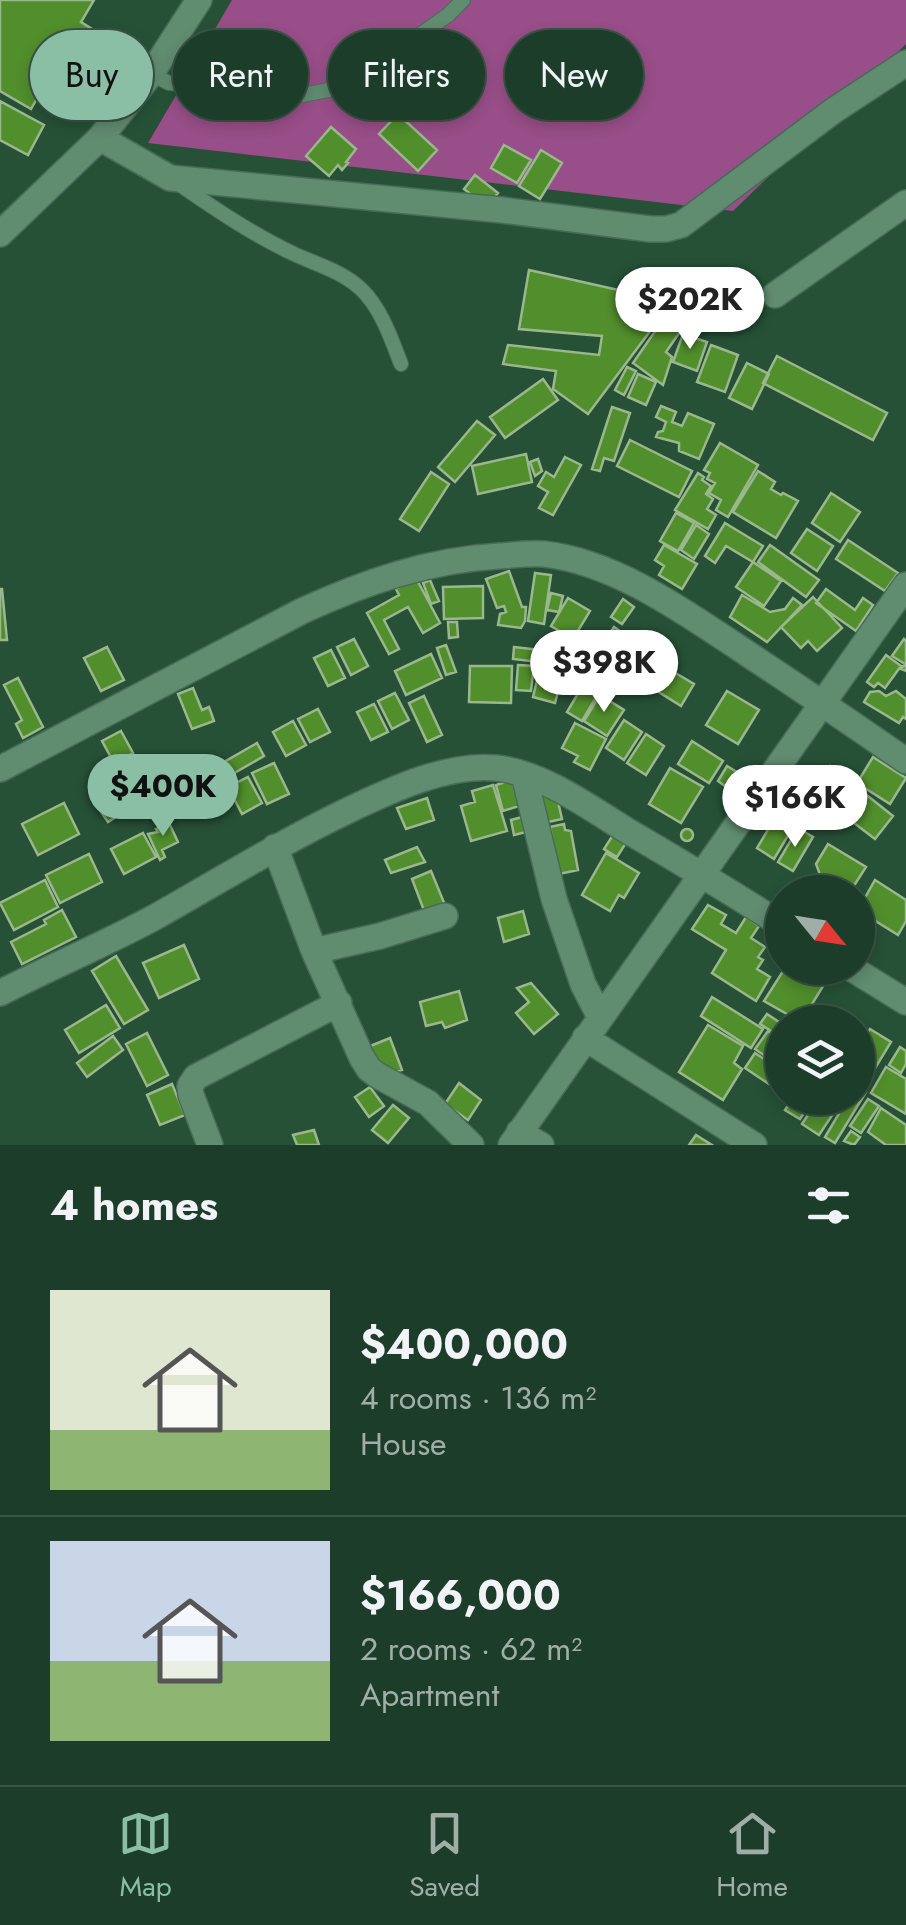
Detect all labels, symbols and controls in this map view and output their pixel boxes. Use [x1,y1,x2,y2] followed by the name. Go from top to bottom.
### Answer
[30,30,153,120] chip: Buy
[173,30,308,120] chip: Rent
[328,30,485,120] chip: Filters
[505,30,643,120] chip: New
[620,267,760,352] pin: $202K
[637,276,743,322] text: $202K
[534,630,674,715] pin: $398K
[552,639,656,685] text: $398K
[93,754,233,839] pin: $400K
[110,763,216,809] text: $400K
[725,765,865,850] pin: $166K
[744,774,846,820] text: $166K
[765,875,875,985] north arrow
[765,875,875,1115] map controls
[765,1005,875,1115] button: layers
[50,1175,218,1236] text: 4 homes
[801,1178,856,1233] icon: filters
[360,1314,568,1375] text: $400,000
[130,1330,250,1450] icon: home
[360,1375,596,1421] text: 4 rooms · 136 m²
[360,1421,447,1467] text: House
[360,1565,561,1626] text: $166,000
[130,1581,250,1701] icon: home
[360,1626,582,1672] text: 2 rooms · 62 m²
[360,1672,499,1718] text: Apartment
[118,1806,173,1907] tab: Map
[409,1806,480,1907] tab: Saved
[716,1806,788,1907] tab: Home

